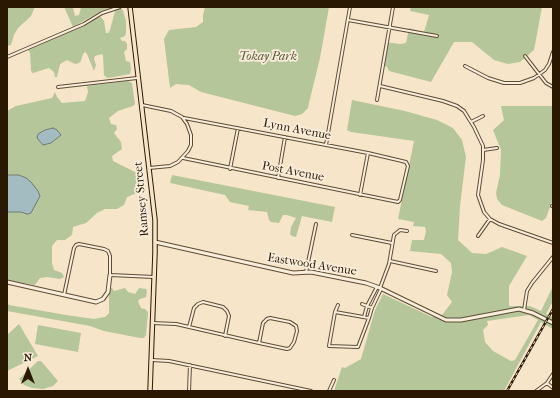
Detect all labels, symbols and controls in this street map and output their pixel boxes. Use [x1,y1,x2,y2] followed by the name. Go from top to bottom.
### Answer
[239,50,297,64] park label: Tokay Park
[262,116,332,144] street label: Lynn Avenue
[261,159,325,185] street label: Post Avenue
[132,161,152,237] street label: Ramsey Street
[266,251,358,279] street label: Eastwood Avenue
[8,350,48,390] north arrow
[24,351,32,364] text: N

